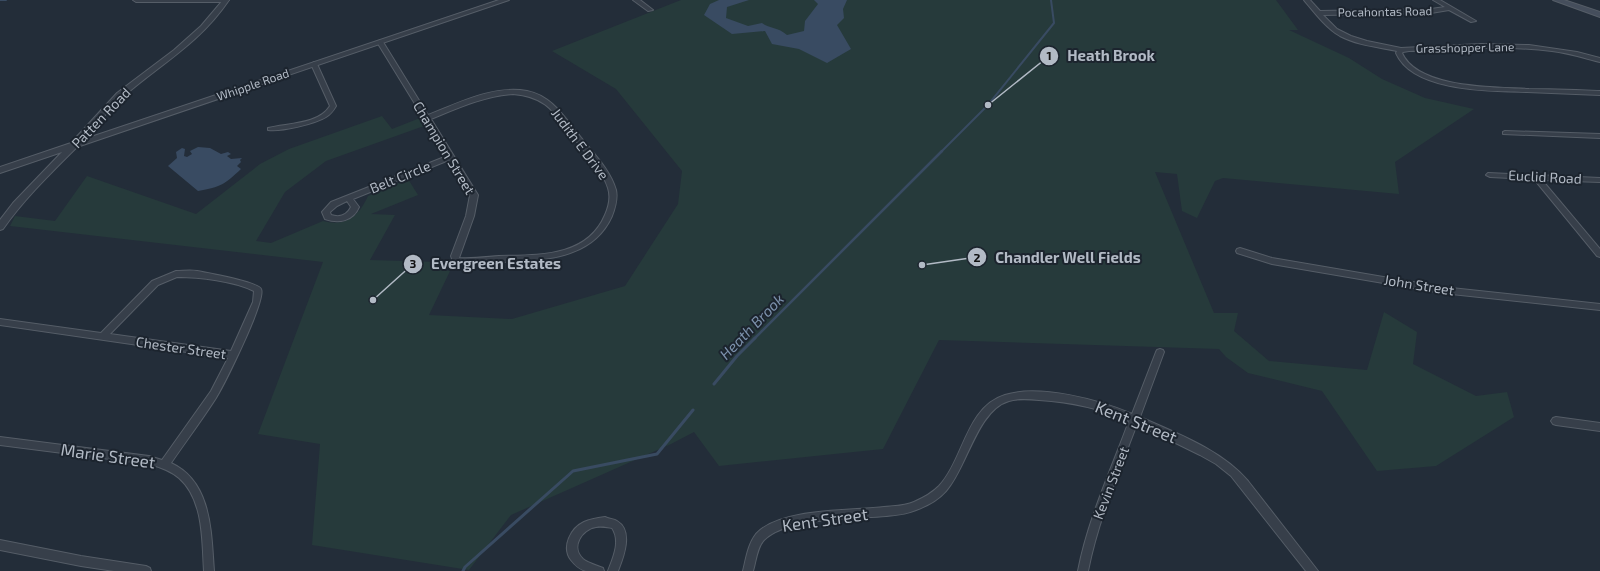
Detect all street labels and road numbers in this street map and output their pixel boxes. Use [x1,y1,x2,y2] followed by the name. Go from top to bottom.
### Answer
[1338,3,1432,19] street label: Pocahontas Road
[1416,39,1514,55] street label: Grasshopper Lane
[215,65,291,103] street label: Whipple Road
[68,84,134,151] street label: Patten Road
[410,98,479,197] street label: Champion Street
[548,105,613,183] street label: Judith E Drive
[367,157,433,196] street label: Belt Circle
[1508,166,1582,187] street label: Euclid Road
[1383,271,1455,298] street label: John Street
[135,333,227,362] street label: Chester Street
[1093,396,1181,447] street label: Kent Street
[59,438,157,472] street label: Marie Street
[1089,444,1132,522] street label: Kevin Street
[781,503,870,535] street label: Kent Street

